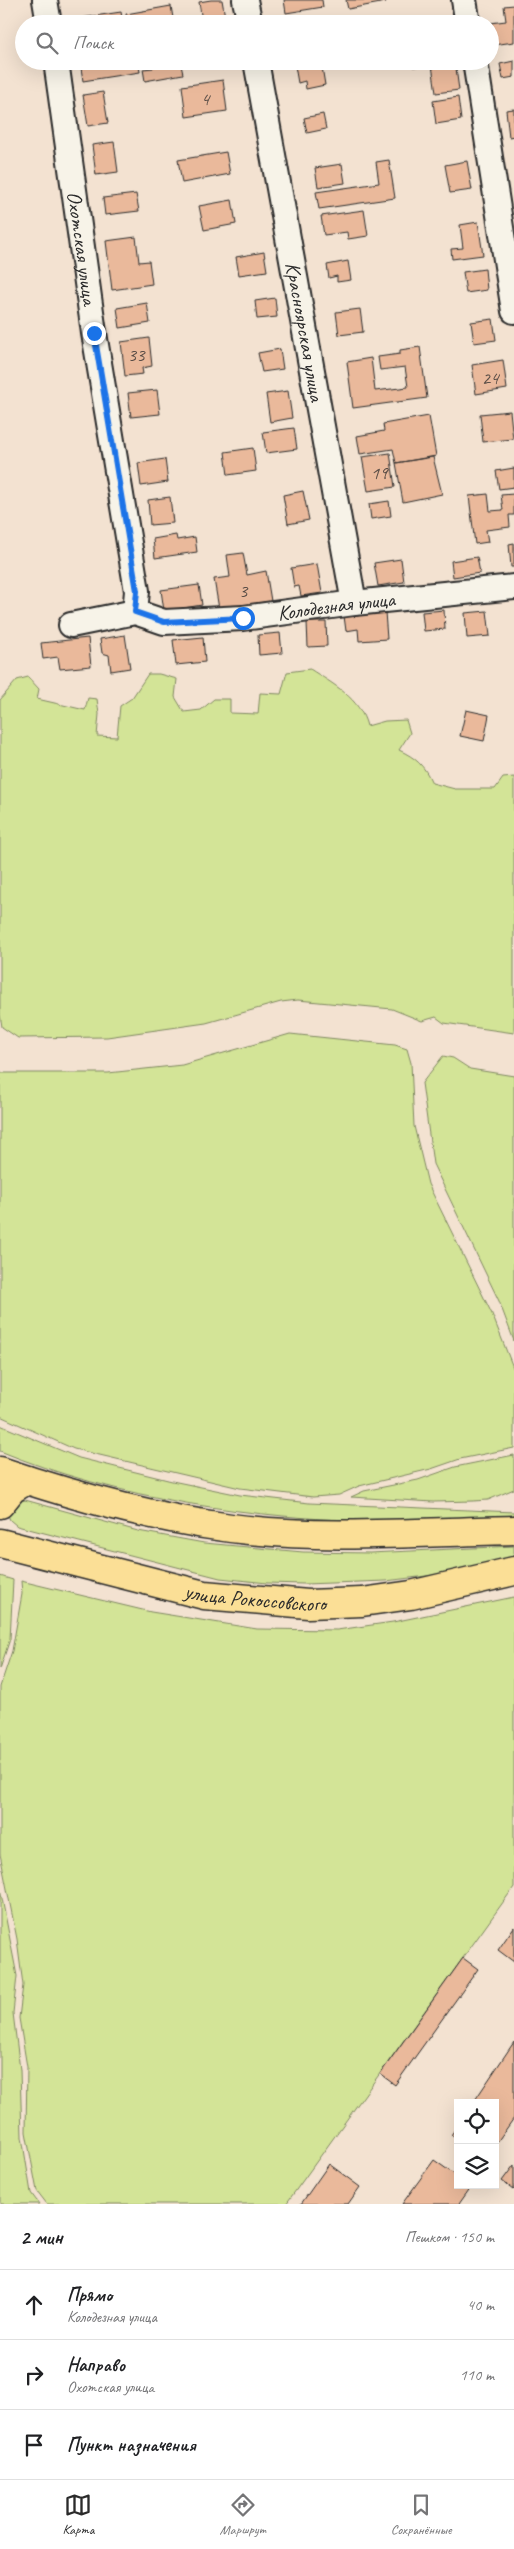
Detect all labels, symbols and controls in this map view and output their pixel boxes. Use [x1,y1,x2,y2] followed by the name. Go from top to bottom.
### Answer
[15,15,499,70] search box
[33,29,61,57] icon: search
[73,31,113,55] text: Поиск
[201,87,212,111] house number: 4
[61,190,103,309] street label: Охотская улица
[280,260,331,405] street label: Красноярская улица
[83,322,106,345] route end
[127,343,146,367] house number: 33
[481,366,501,390] house number: 24
[370,461,389,485] house number: 19
[239,579,249,603] house number: 3
[276,586,398,626] street label: Колодезная улица
[232,607,255,630] route start
[180,1577,329,1617] street label: улица Рокоссовского
[454,2099,499,2189] map controls
[454,2099,499,2144] button: locate
[454,2144,499,2189] button: layers
[20,2224,63,2250] text: 2 мин
[405,2227,494,2247] text: Пешком · 150 m
[67,2283,112,2307] text: Прямо
[20,2291,48,2319] icon: ahead
[467,2295,494,2315] text: 40 m
[67,2307,157,2327] text: Колодезная улица
[67,2353,125,2377] text: Направо
[20,2361,48,2389] icon: right
[460,2365,494,2385] text: 110 m
[67,2377,154,2397] text: Охотская улица
[20,2431,48,2459] icon: arrive
[67,2433,196,2457] text: Пункт назначения
[62,2491,95,2538] tab: Карта
[219,2491,266,2538] tab: Маршрут
[391,2491,451,2538] tab: Сохранённые

